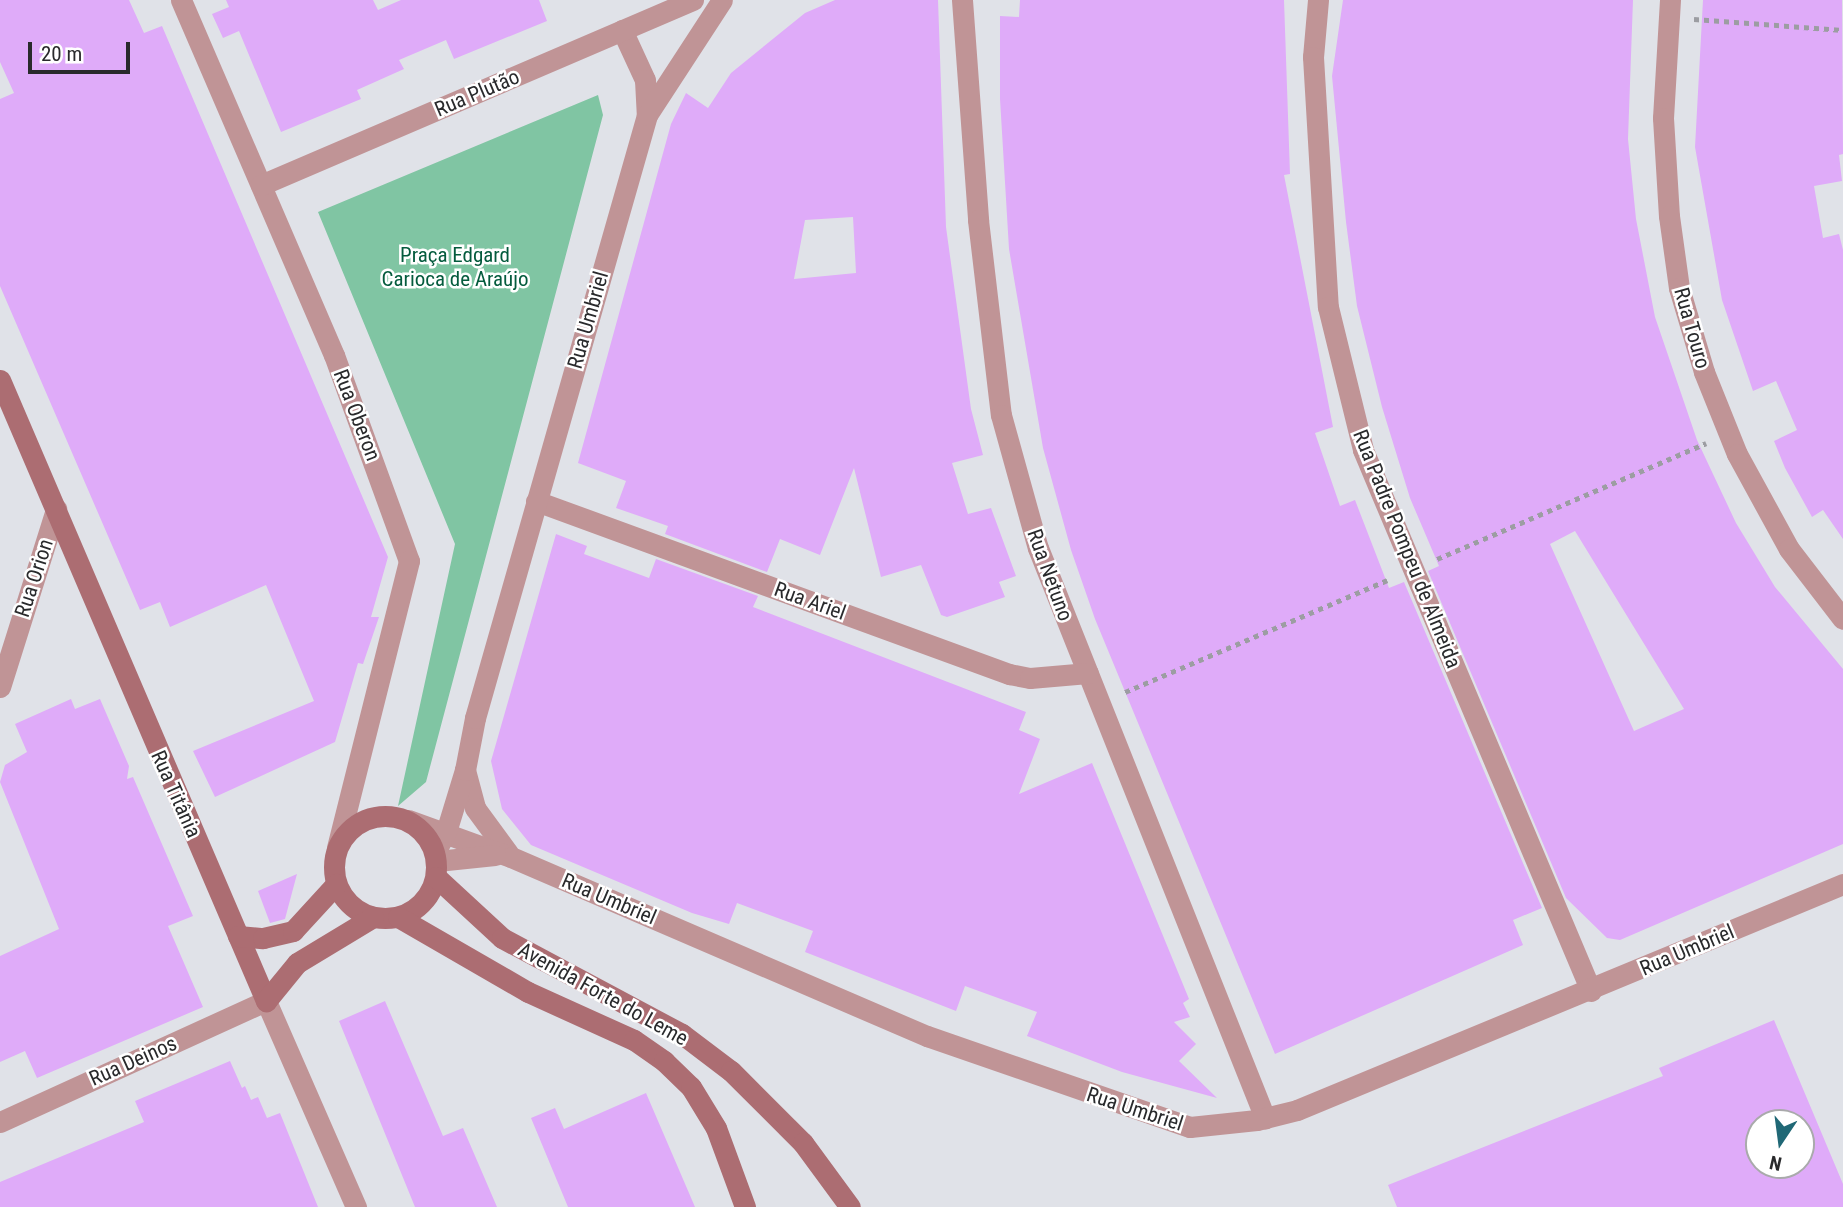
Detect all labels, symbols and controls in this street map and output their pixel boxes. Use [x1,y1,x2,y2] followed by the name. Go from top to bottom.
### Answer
[32,28,133,72] scale bar
[41,42,82,66] text: 20 m
[431,64,523,122] street label: Rua Plutão
[382,242,528,292] park label: Praça Edgard Carioca de Araújo
[562,268,614,372] street label: Rua Umbriel
[1668,284,1716,372] street label: Rua Touro
[328,366,386,464] street label: Rua Oberon
[1348,426,1466,672] street label: Rua Padre Pompeu de Almeida
[1022,526,1078,624] street label: Rua Netuno
[10,536,58,620] street label: Rua Orion
[771,576,849,626] street label: Rua Ariel
[146,746,206,842] street label: Rua Titânia
[558,868,660,930] street label: Rua Umbriel
[1636,919,1738,981] street label: Rua Umbriel
[514,937,692,1051] street label: Avenida Forte do Leme
[85,1031,181,1091] street label: Rua Deinos
[1084,1082,1186,1136] street label: Rua Umbriel
[1745,1109,1815,1179] north arrow
[1767,1150,1784,1176] text: N

